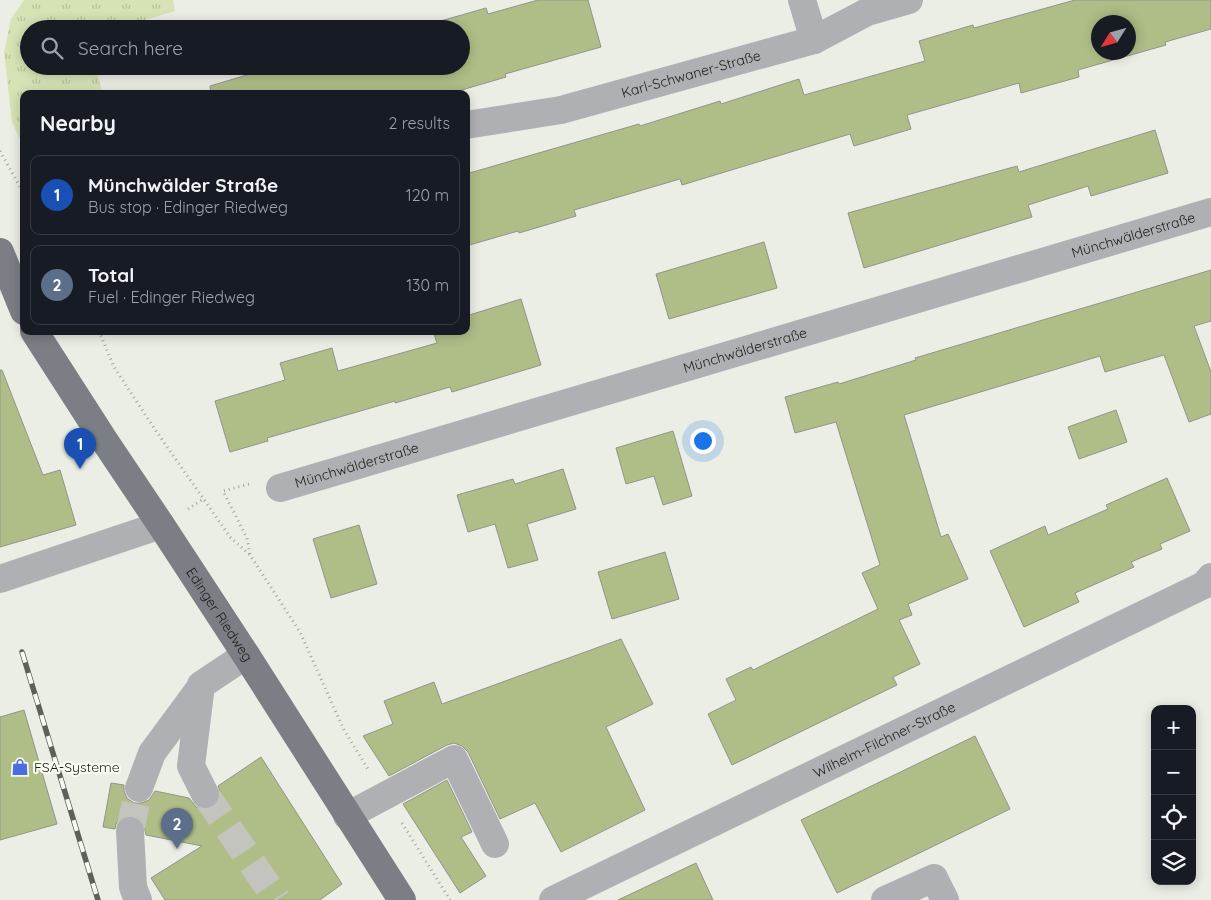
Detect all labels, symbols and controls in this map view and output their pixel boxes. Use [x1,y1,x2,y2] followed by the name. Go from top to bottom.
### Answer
[1091,15,1136,60] north arrow
[20,20,470,75] search box
[38,34,66,62] icon: search
[78,36,183,60] text: Search here
[619,46,763,102] street label: Karl-Schwaner-Straße
[40,110,116,136] text: Nearby
[388,113,450,133] text: 2 results
[88,173,278,197] text: Münchwälder Straße
[54,185,60,205] text: 1
[406,185,449,205] text: 120 m
[88,197,288,217] text: Bus stop · Edinger Riedweg
[1069,208,1197,262] street label: Münchwälderstraße
[88,263,134,287] text: Total
[52,275,62,295] text: 2
[406,275,449,295] text: 130 m
[88,287,255,307] text: Fuel · Edinger Riedweg
[681,323,809,377] street label: Münchwälderstraße
[64,428,96,469] pin: 1
[690,428,716,454] your location
[293,438,421,492] street label: Münchwälderstraße
[182,564,257,665] street label: Edinger Riedweg
[810,698,958,782] street label: Wilhelm-Filchner-Straße
[1151,705,1196,885] map controls
[1151,705,1196,750] button: +
[1151,750,1196,795] button: −
[10,757,30,777] shop icon: FSA-Systeme
[34,758,120,776] place label: FSA-Systeme
[1151,795,1196,840] button: locate
[161,808,193,849] pin: 2
[1151,840,1196,885] button: layers

